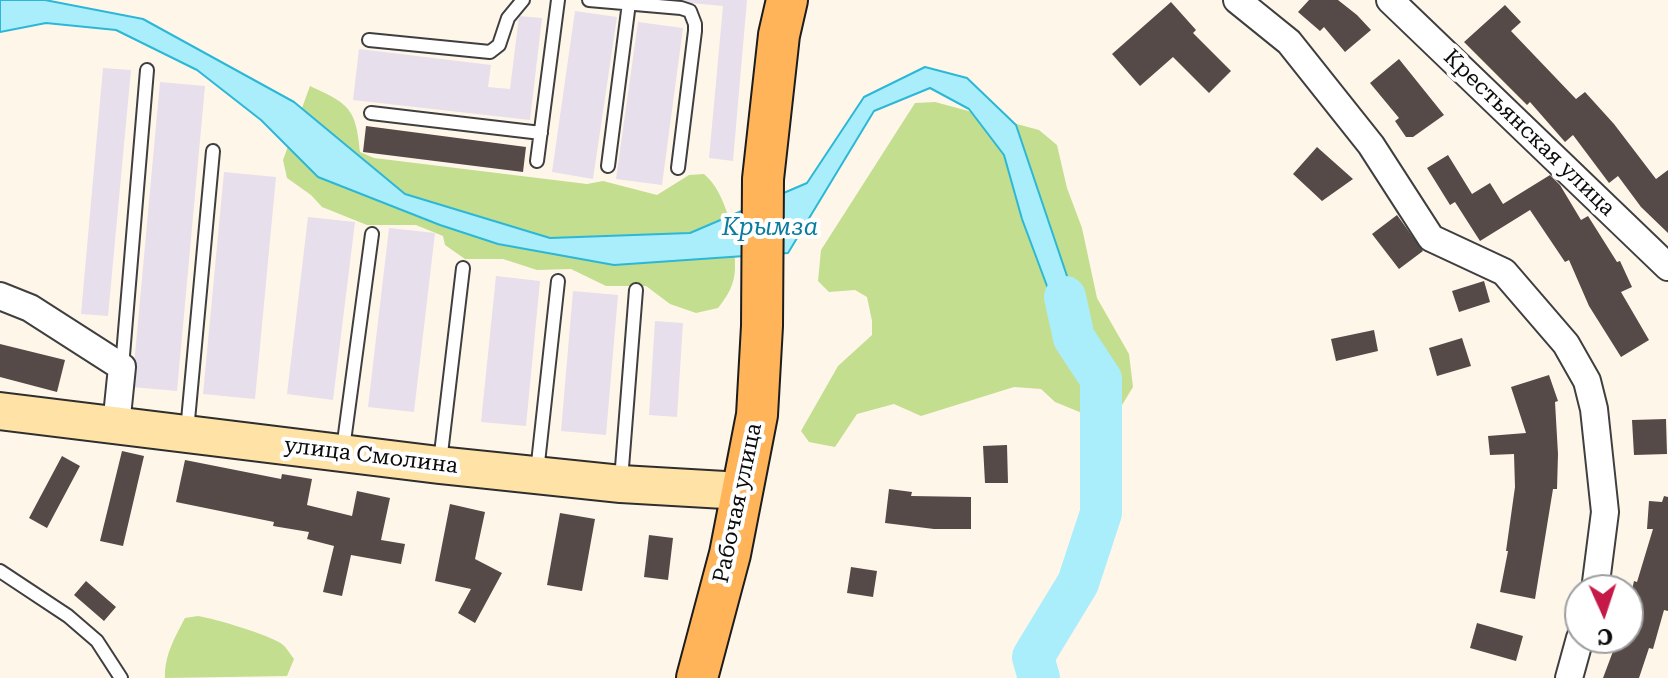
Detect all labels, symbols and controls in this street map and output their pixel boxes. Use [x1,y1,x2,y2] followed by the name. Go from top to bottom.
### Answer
[1438,44,1620,222] street label: Крестьянская улица
[722,214,818,242] water label: Крымза
[708,421,768,585] street label: Рабочая улица
[283,432,459,480] street label: улица Смолина
[1564,574,1644,654] north arrow
[1597,624,1614,649] text: С

